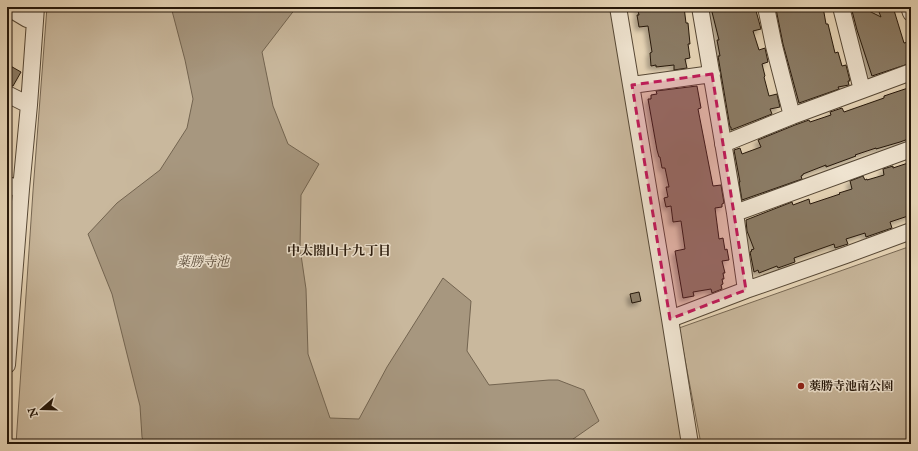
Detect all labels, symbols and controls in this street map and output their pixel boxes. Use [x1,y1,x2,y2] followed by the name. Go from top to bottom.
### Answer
[287,243,391,260] district label: 中太閤山十九丁目
[177,254,231,271] water label: 薬勝寺池
[809,379,893,394] place label: 薬勝寺池南公園
[796,381,806,391] marker: 薬勝寺池南公園
[22,389,62,429] north arrow
[25,405,42,420] text: N

